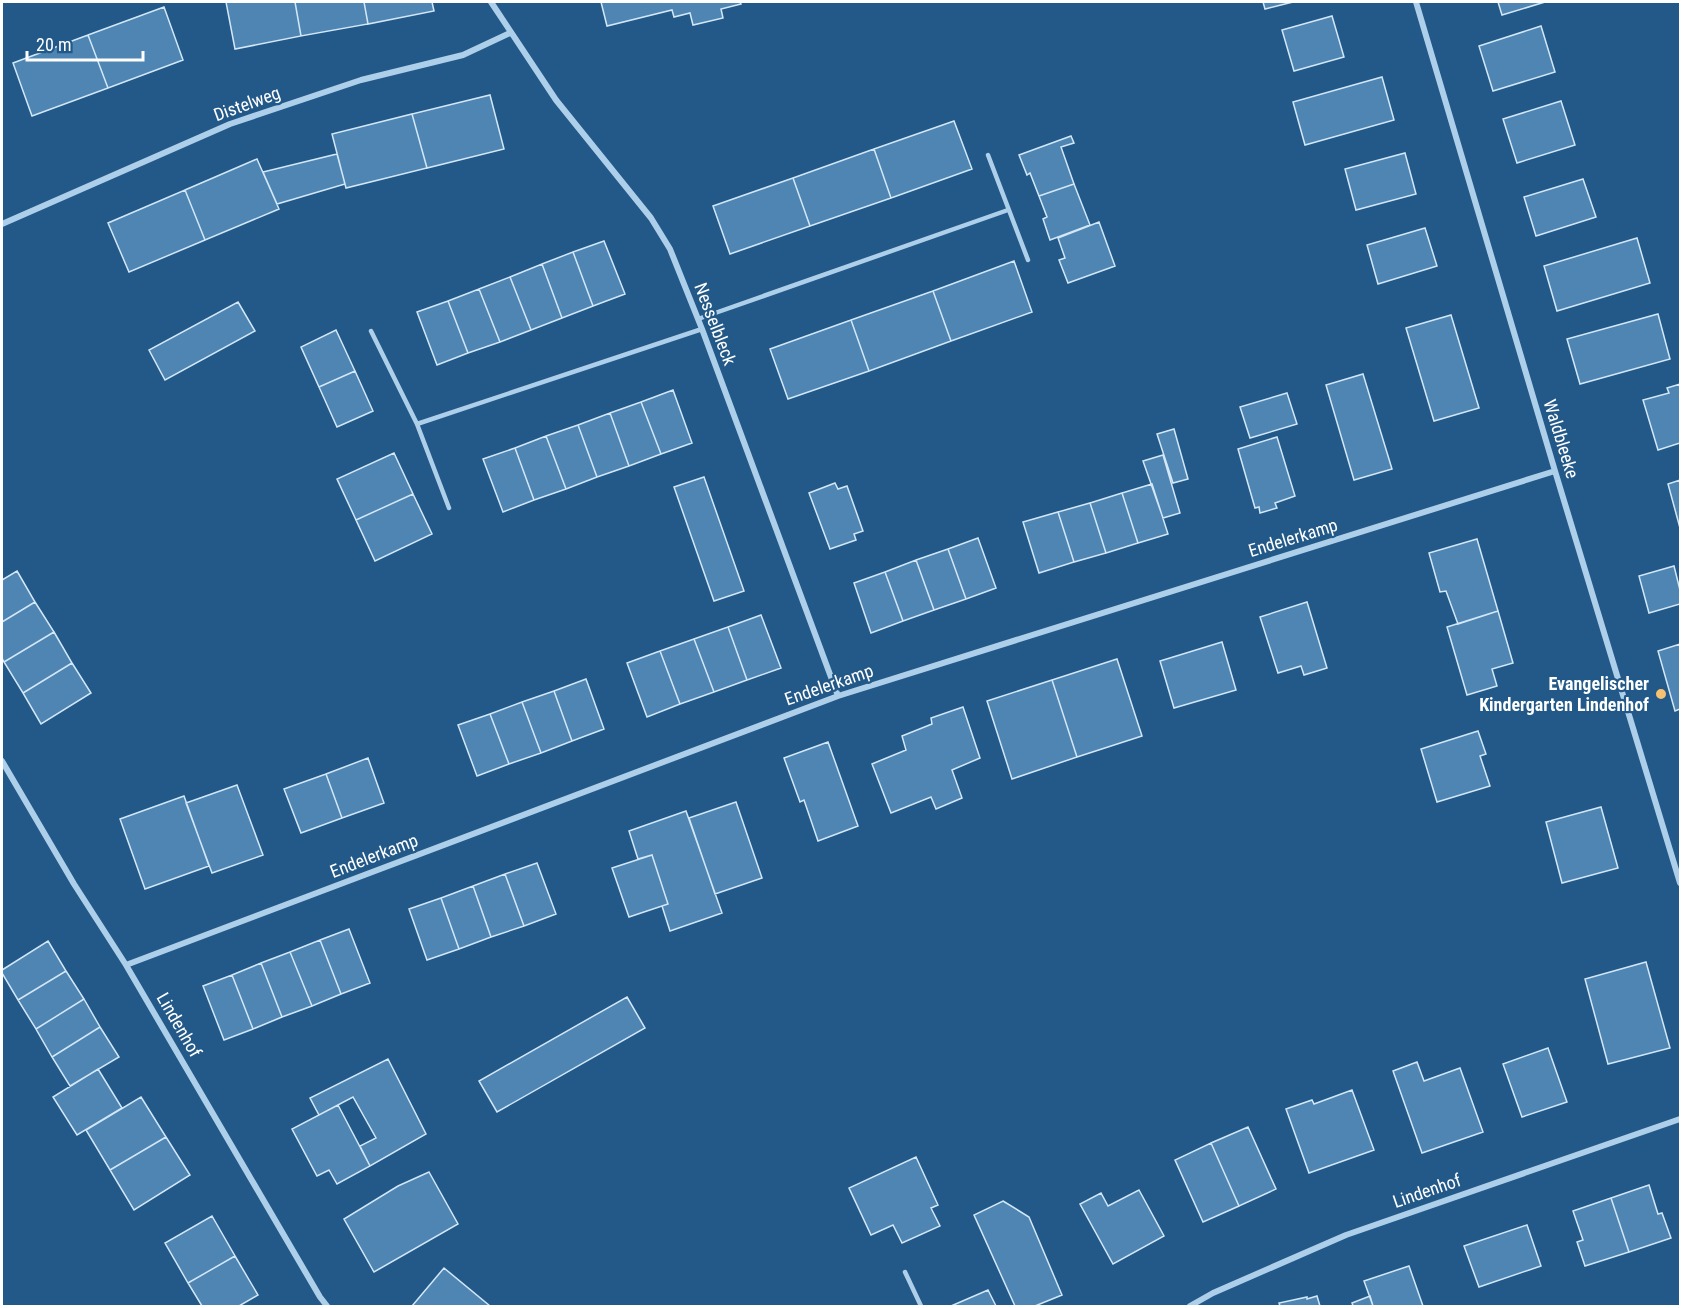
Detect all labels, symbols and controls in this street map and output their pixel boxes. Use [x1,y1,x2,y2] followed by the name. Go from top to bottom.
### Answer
[27,24,142,62] scale bar
[36,34,71,55] text: 20 m
[211,82,283,125] street label: Distelweg
[690,280,741,368] street label: Nesselbleck
[1540,397,1583,481] street label: Waldbleeke
[1246,514,1340,561] street label: Endelerkamp
[782,660,876,709] street label: Endelerkamp
[1479,673,1649,715] place label: Evangelischer Kindergarten Lindenhof
[1654,687,1668,701] marker: Evangelischer Kindergarten Lindenhof
[327,829,421,882] street label: Endelerkamp
[153,989,206,1061] street label: Lindenhof
[1390,1169,1464,1212] street label: Lindenhof

